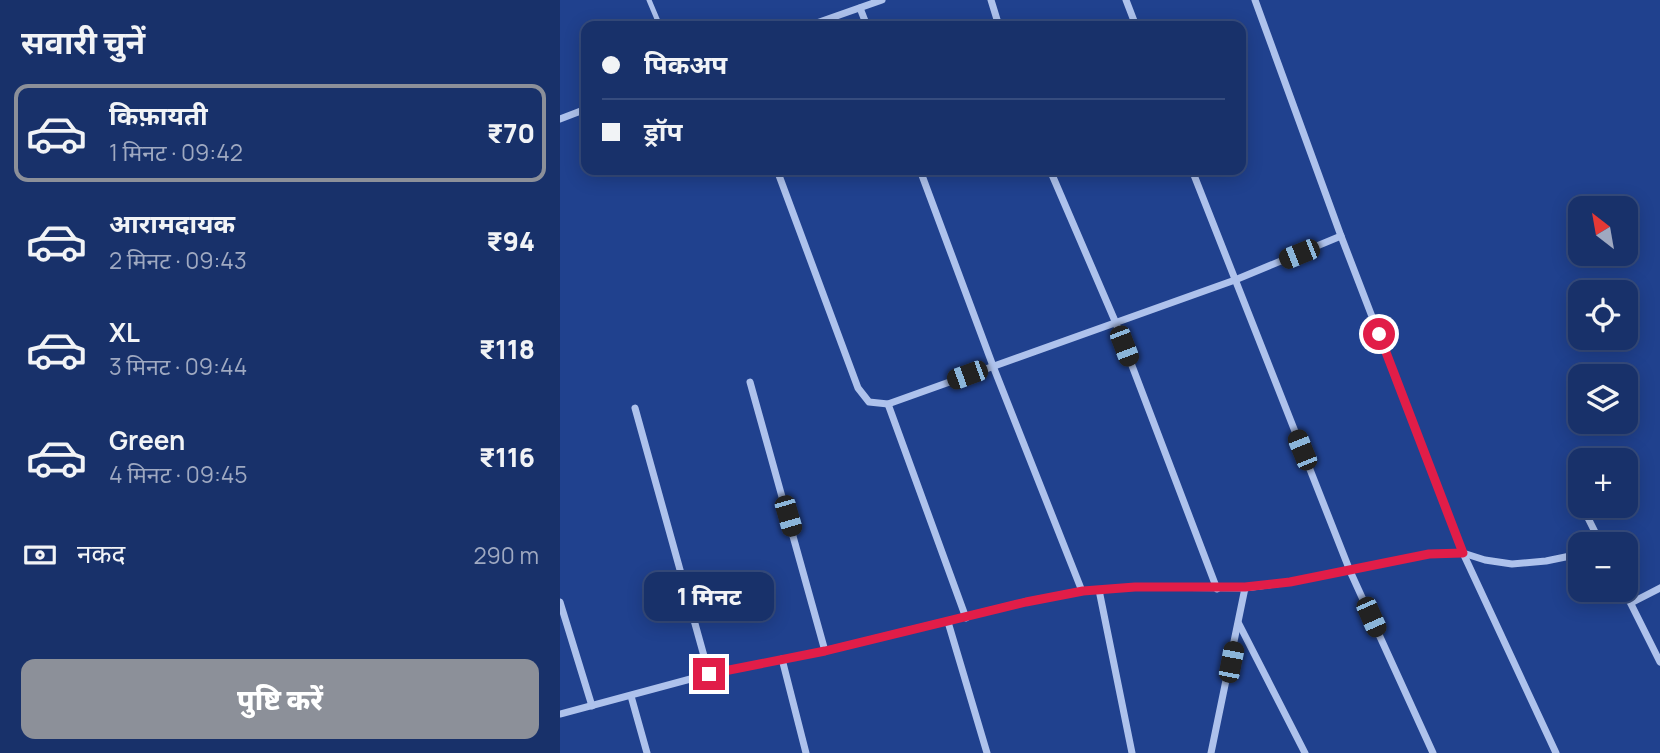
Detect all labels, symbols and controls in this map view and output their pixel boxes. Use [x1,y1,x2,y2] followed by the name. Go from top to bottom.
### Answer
[21,20,145,64] text: सवारी चुनें
[644,46,727,82] text: पिकअप
[109,97,208,133] text: किफ़ायती
[25,102,88,165] icon: car
[644,113,682,149] text: ड्रॉप
[487,115,535,151] text: ₹70
[109,136,243,168] text: 1 मिनट · 09:42
[1568,196,1638,266] north arrow
[1568,196,1638,602] map controls
[109,205,235,241] text: आरामदायक
[25,210,88,273] icon: car
[487,223,535,259] text: ₹94
[1276,236,1323,272] car
[109,244,247,276] text: 2 मिनट · 09:43
[1568,280,1638,350] button: locate
[109,314,140,350] text: XL
[25,318,88,381] icon: car
[1363,318,1395,350] route start
[1107,323,1142,369] car
[479,331,535,367] text: ₹118
[109,350,247,382] text: 3 मिनट · 09:44
[944,358,991,392] car
[1568,364,1638,434] button: layers
[109,422,185,458] text: Green
[25,426,88,489] icon: car
[1285,427,1320,473] car
[479,439,535,475] text: ₹116
[1568,448,1638,518] button: +
[109,458,248,490] text: 4 मिनट · 09:45
[773,493,804,539] car
[1568,532,1638,602] button: −
[77,535,125,571] text: नकद
[21,536,59,574] icon: cash
[473,539,539,571] text: 290 m
[644,572,774,622] callout: 1 मिनट
[677,580,741,612] text: 1 मिनट
[1353,594,1390,640] car
[1217,639,1246,685] car
[693,658,725,690] route end
[21,659,539,739] button: पुष्टि करें

